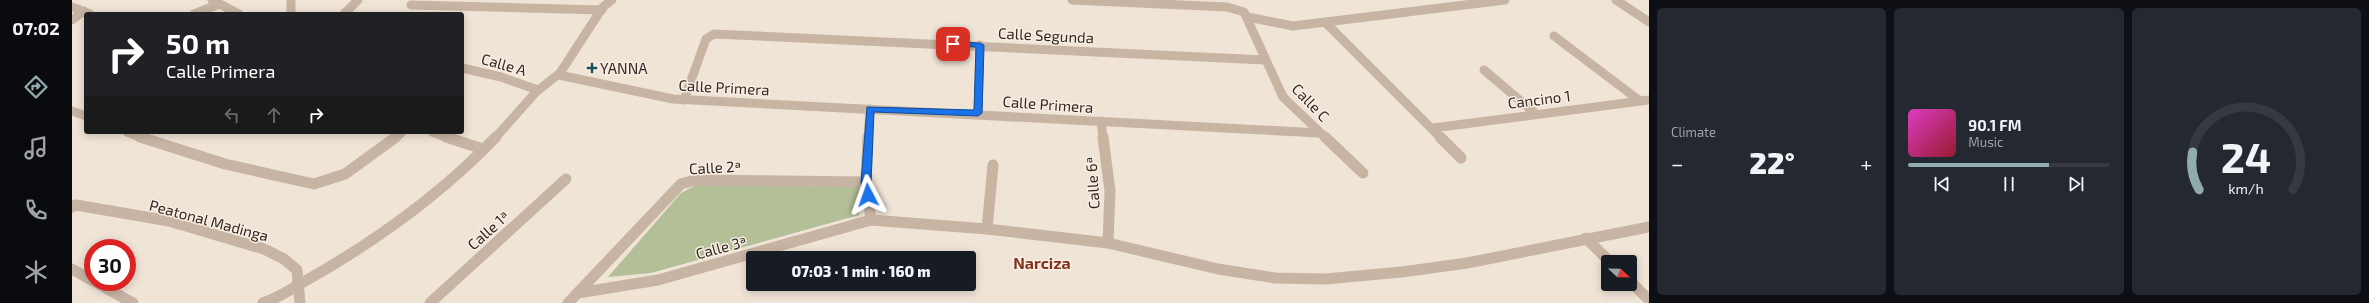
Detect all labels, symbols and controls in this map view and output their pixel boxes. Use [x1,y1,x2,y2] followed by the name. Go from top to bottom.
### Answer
[12,17,60,39] text: 07:02
[998,23,1094,47] street label: Calle Segunda
[166,26,230,60] text: 50 m
[936,27,970,61] pin
[100,28,152,80] icon: right
[942,33,964,55] icon: arrive
[479,49,529,79] street label: Calle A
[600,59,648,77] place label: YANNA
[166,60,275,82] text: Calle Primera
[587,63,597,73] marker: YANNA
[22,73,50,101] icon: directions
[678,76,770,98] street label: Calle Primera
[1289,79,1334,125] street label: Calle C
[1507,86,1571,112] street label: Cancino 1
[1002,92,1094,116] street label: Calle Primera
[221,104,243,126] icon: left
[263,104,285,126] icon: ahead
[305,104,327,126] icon: right
[1968,116,2021,134] text: 90.1 FM
[1671,124,1716,140] text: Climate
[2221,130,2272,180] text: 24
[22,134,50,162] icon: music
[1968,134,2003,150] text: Music
[1749,144,1795,180] text: 22°
[1671,150,1684,176] text: −
[1860,150,1872,176] text: +
[1081,156,1103,210] street label: Calle 6ª
[688,157,742,177] street label: Calle 2ª
[1931,173,1953,195] icon: previous
[1998,173,2020,195] icon: pause
[2065,173,2087,195] icon: next
[847,174,889,216] position arrow
[2229,179,2264,196] text: km/h
[147,195,271,245] street label: Peatonal Madinga
[22,196,50,224] icon: phone
[464,207,512,253] street label: Calle 1ª
[694,232,748,262] street label: Calle 3ª
[84,239,136,291] speed limit sign: 30
[1013,253,1071,272] district label: Narciza
[1601,255,1637,291] north arrow
[1601,255,1637,291] map controls
[22,258,50,286] icon: climate
[791,262,931,280] text: 07:03 · 1 min · 160 m

